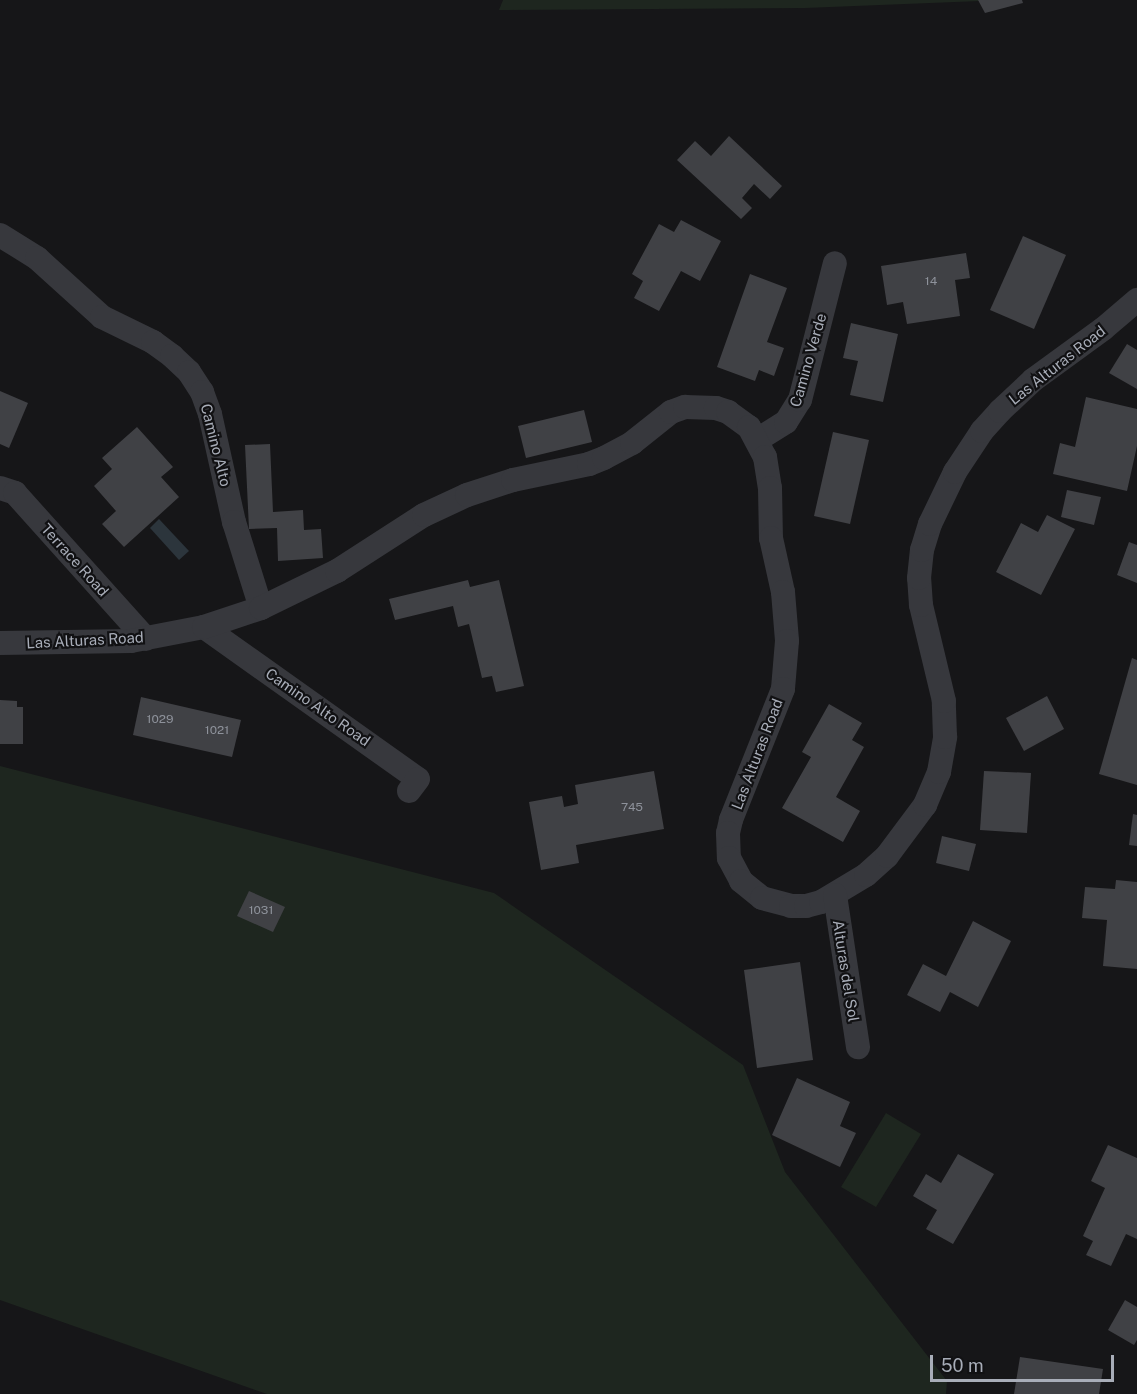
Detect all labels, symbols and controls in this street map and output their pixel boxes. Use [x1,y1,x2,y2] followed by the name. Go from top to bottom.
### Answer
[925,275,937,289] house number: 14
[786,311,830,409] street label: Camino Verde
[1005,322,1109,408] street label: Las Alturas Road
[197,402,235,488] street label: Camino Alto
[38,520,112,600] street label: Terrace Road
[26,628,144,652] street label: Las Alturas Road
[262,664,374,750] street label: Camino Alto Road
[728,696,786,812] street label: Las Alturas Road
[147,713,173,727] house number: 1029
[205,724,229,738] house number: 1021
[621,801,643,815] house number: 745
[249,904,273,918] house number: 1031
[829,919,863,1023] street label: Alturas del Sol
[933,1343,1118,1381] scale bar
[941,1355,984,1376] text: 50 m

